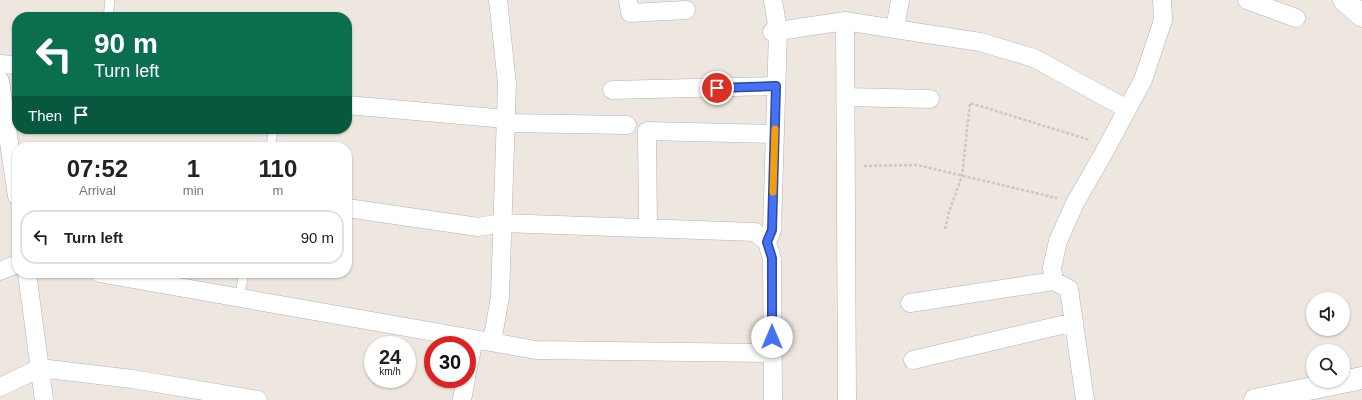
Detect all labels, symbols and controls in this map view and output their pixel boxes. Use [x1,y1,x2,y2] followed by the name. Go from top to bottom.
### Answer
[28,28,80,80] icon: left
[94,28,158,59] text: 90 m
[94,61,159,81] text: Turn left
[700,71,734,105] pin
[706,77,728,99] icon: arrive
[70,104,92,126] icon: arrive
[28,107,62,124] text: Then
[67,155,128,182] text: 07:52
[187,155,200,182] text: 1
[259,155,297,182] text: 110
[79,183,116,198] text: Arrival
[183,183,204,198] text: min
[272,183,283,198] text: m
[30,226,52,248] icon: left
[64,229,123,246] text: Turn left
[301,229,334,246] text: 90 m
[1306,292,1350,388] map controls
[1306,292,1350,336] button: sound
[751,316,793,358] position arrow
[424,336,476,388] speed limit sign: 30
[1306,344,1350,388] button: search
[379,346,401,368] text: 24
[379,366,401,377] text: km/h

